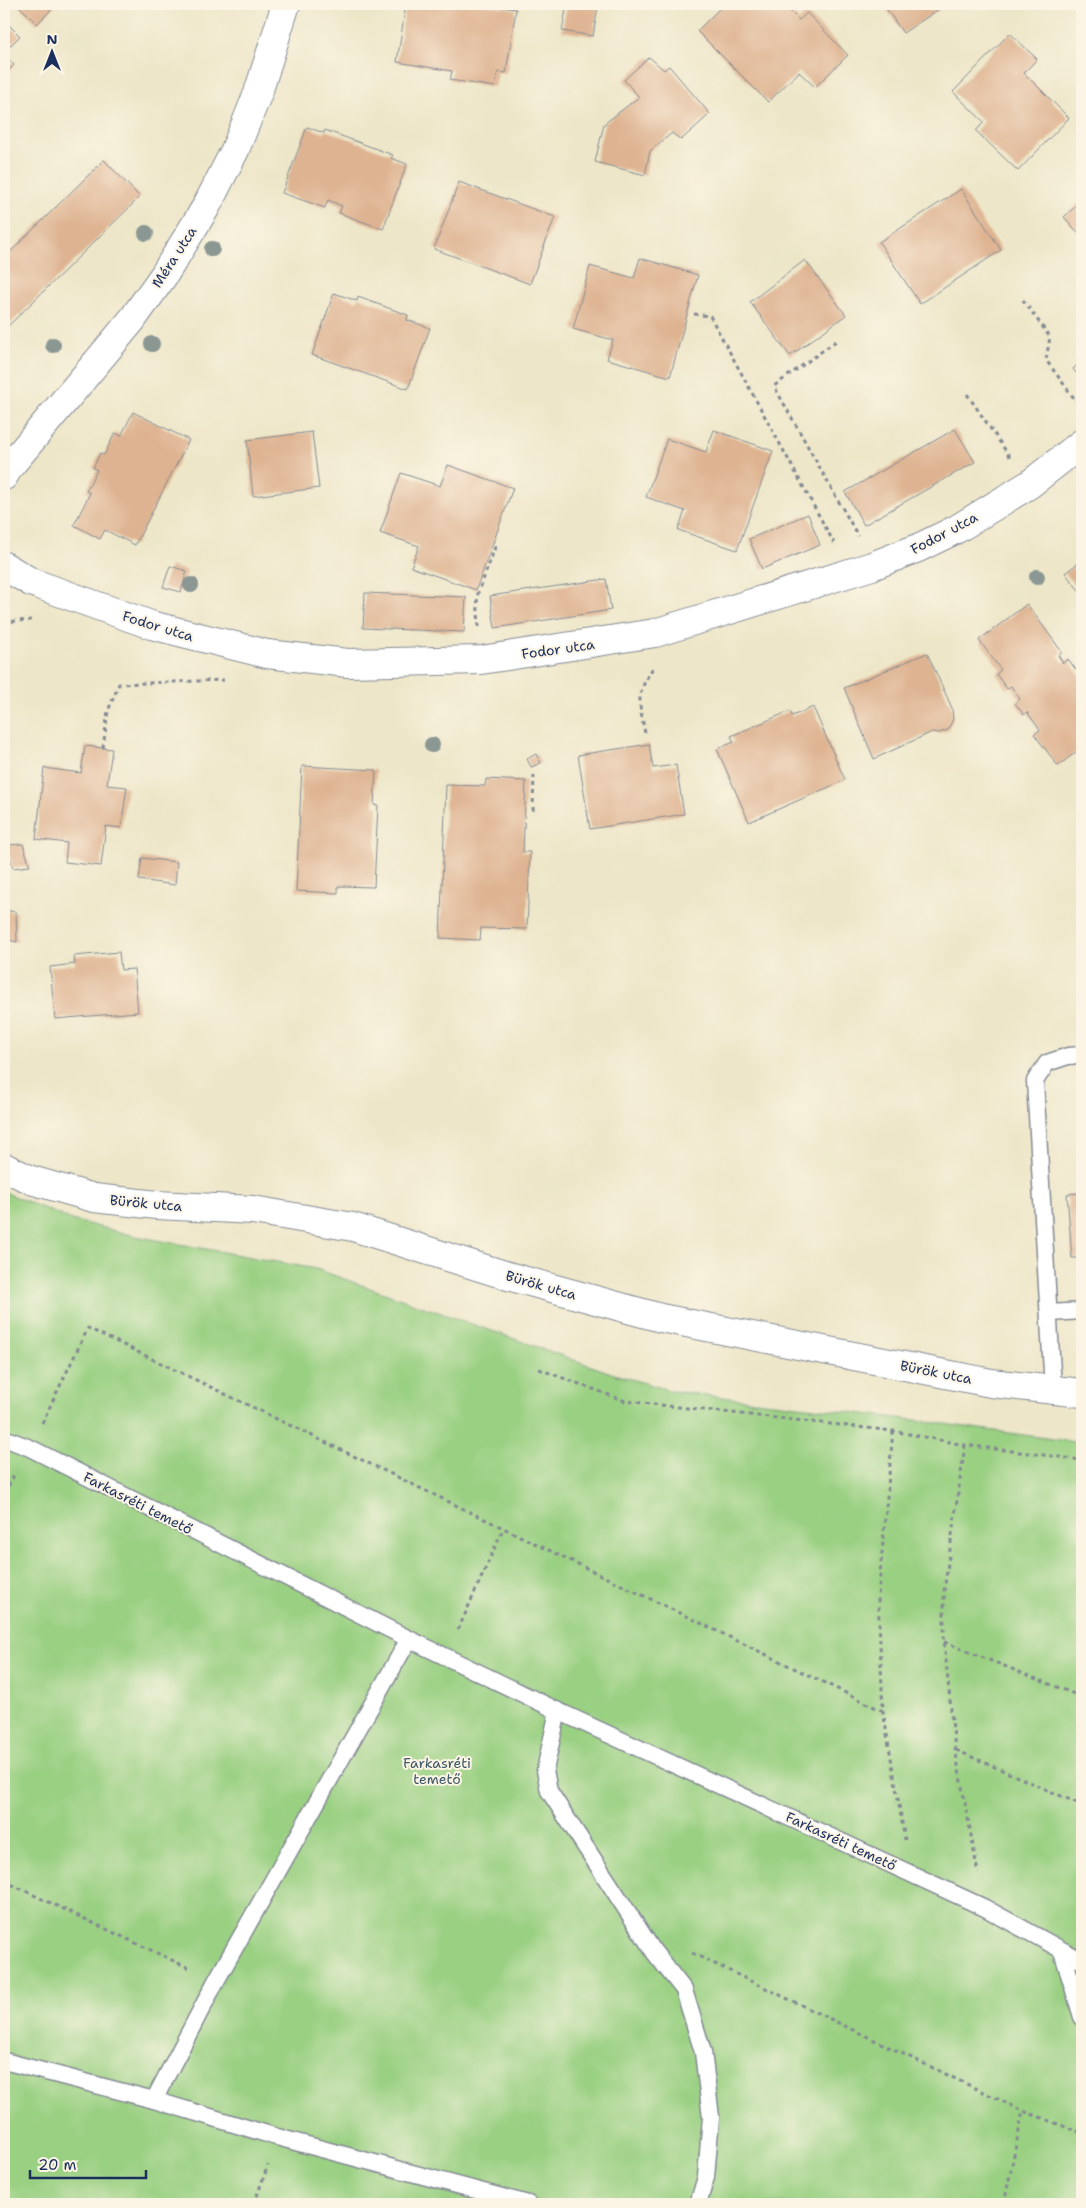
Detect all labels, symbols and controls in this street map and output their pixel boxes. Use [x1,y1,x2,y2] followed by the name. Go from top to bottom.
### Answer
[28,28,78,78] north arrow
[46,30,58,48] text: N
[148,223,201,291] street label: Méra utca
[907,508,981,558] street label: Fodor utca
[120,607,196,645] street label: Fodor utca
[520,635,596,663] street label: Fodor utca
[109,1191,183,1215] street label: Bürök utca
[504,1266,579,1304] street label: Bürök utca
[899,1356,974,1388] street label: Bürök utca
[80,1468,196,1538] street label: Farkasréti temető
[403,1754,471,1788] park label: Farkasréti temető
[783,1807,899,1875] street label: Farkasréti temető
[30,2148,146,2180] scale bar
[38,2155,77,2175] text: 20 m

